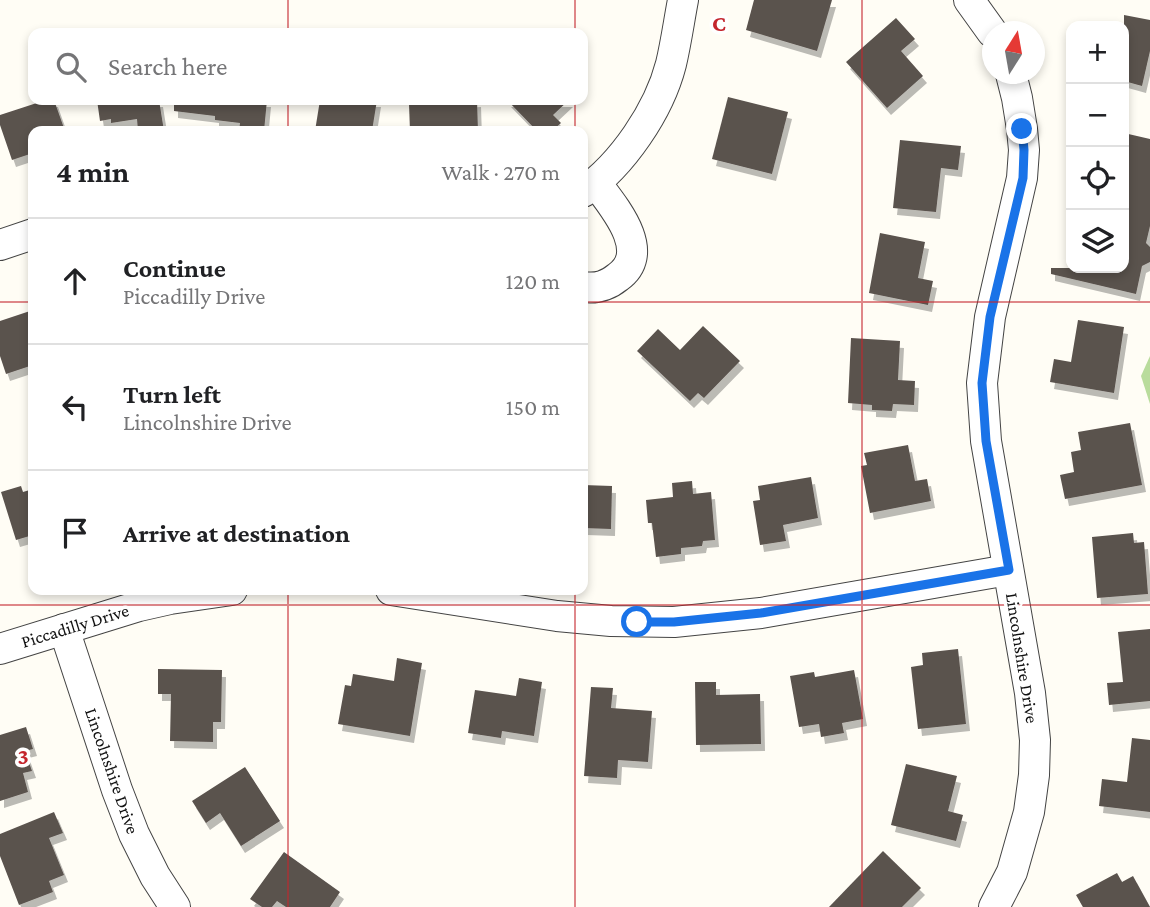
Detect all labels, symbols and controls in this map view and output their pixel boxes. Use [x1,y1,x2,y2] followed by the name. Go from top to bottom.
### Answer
[712,10,726,36] text: C
[982,21,1045,84] north arrow
[1066,21,1129,273] map controls
[1066,21,1129,84] button: +
[28,28,588,105] search box
[52,48,90,86] icon: search
[108,52,227,81] text: Search here
[1066,84,1129,147] button: −
[1006,113,1037,144] route end
[1066,147,1129,210] button: locate
[56,155,129,188] text: 4 min
[441,159,560,185] text: Walk · 270 m
[1066,210,1129,273] button: layers
[123,254,226,283] text: Continue
[56,262,94,300] icon: ahead
[506,268,560,294] text: 120 m
[123,283,265,309] text: Piccadilly Drive
[123,380,221,409] text: Turn left
[56,388,94,426] icon: left
[506,394,560,420] text: 150 m
[123,409,292,435] text: Lincolnshire Drive
[56,514,94,552] icon: arrive
[123,519,350,548] text: Arrive at destination
[1002,591,1042,725] street label: Lincolnshire Drive
[19,600,131,652] street label: Piccadilly Drive
[621,606,652,637] route start
[81,705,143,837] street label: Lincolnshire Drive
[17,743,29,769] text: 3

